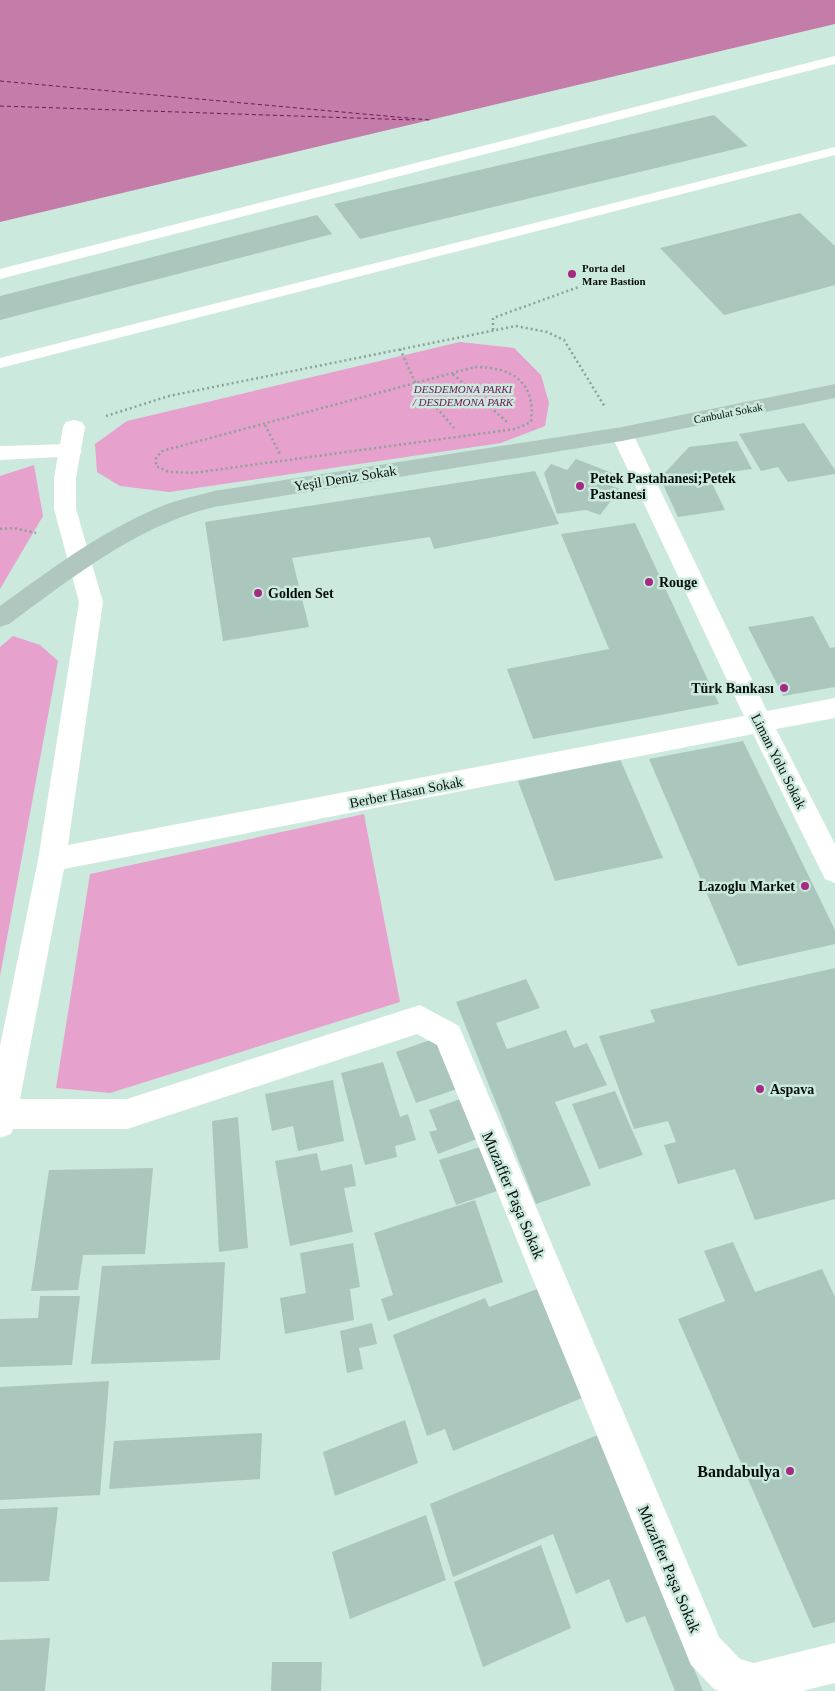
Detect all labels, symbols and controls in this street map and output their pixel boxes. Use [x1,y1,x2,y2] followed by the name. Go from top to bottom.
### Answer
[582,262,646,287] place label: Porta del Mare Bastion
[566,268,578,280] marker: Porta del Mare Bastion
[412,383,514,408] park label: DESDEMONA PARKI / DESDEMONA PARK
[693,400,764,426] street label: Canbulat Sokak
[293,463,397,494] street label: Yeşil Deniz Sokak
[590,471,736,502] place label: Petek Pastahanesi;Petek Pastanesi
[574,480,586,492] marker: Petek Pastahanesi;Petek Pastanesi
[659,575,697,590] place label: Rouge
[643,576,655,588] marker: Rouge
[268,586,334,601] place label: Golden Set
[252,587,264,599] marker: Golden Set
[691,681,774,696] place label: Türk Bankası
[778,682,790,694] marker: Türk Bankası
[748,711,809,811] street label: Liman Yolu Sokak
[348,774,464,811] street label: Berber Hasan Sokak
[698,879,795,894] place label: Lazoglu Market
[799,880,811,892] marker: Lazoglu Market
[770,1082,814,1097] place label: Aspava
[754,1083,766,1095] marker: Aspava
[478,1129,548,1262] street label: Muzaffer Paşa Sokak
[697,1463,780,1481] place label: Bandabulya
[784,1465,796,1477] marker: Bandabulya
[634,1503,704,1636] street label: Muzaffer Paşa Sokak

